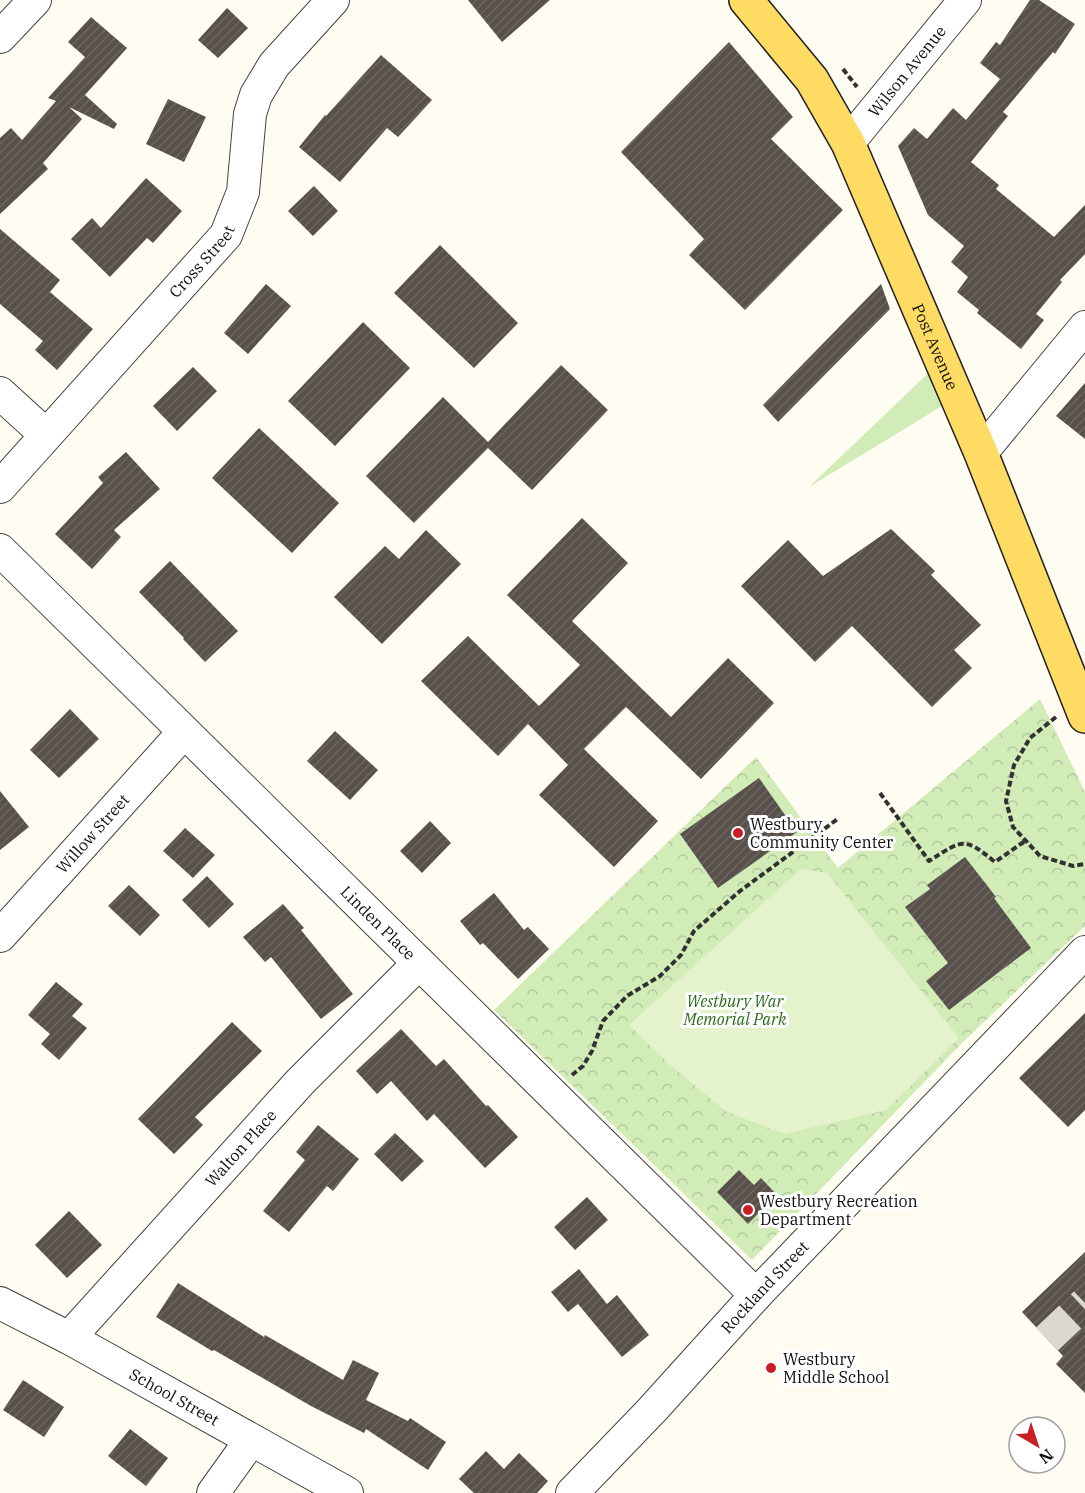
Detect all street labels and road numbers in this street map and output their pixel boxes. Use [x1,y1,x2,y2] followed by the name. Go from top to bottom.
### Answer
[864,21,950,121] street label: Wilson Avenue
[165,222,239,302] street label: Cross Street
[908,301,963,393] street label: Post Avenue
[52,789,134,877] street label: Willow Street
[337,881,420,964] street label: Linden Place
[201,1105,280,1191] street label: Walton Place
[716,1236,813,1337] street label: Rockland Street
[126,1364,223,1430] street label: School Street

